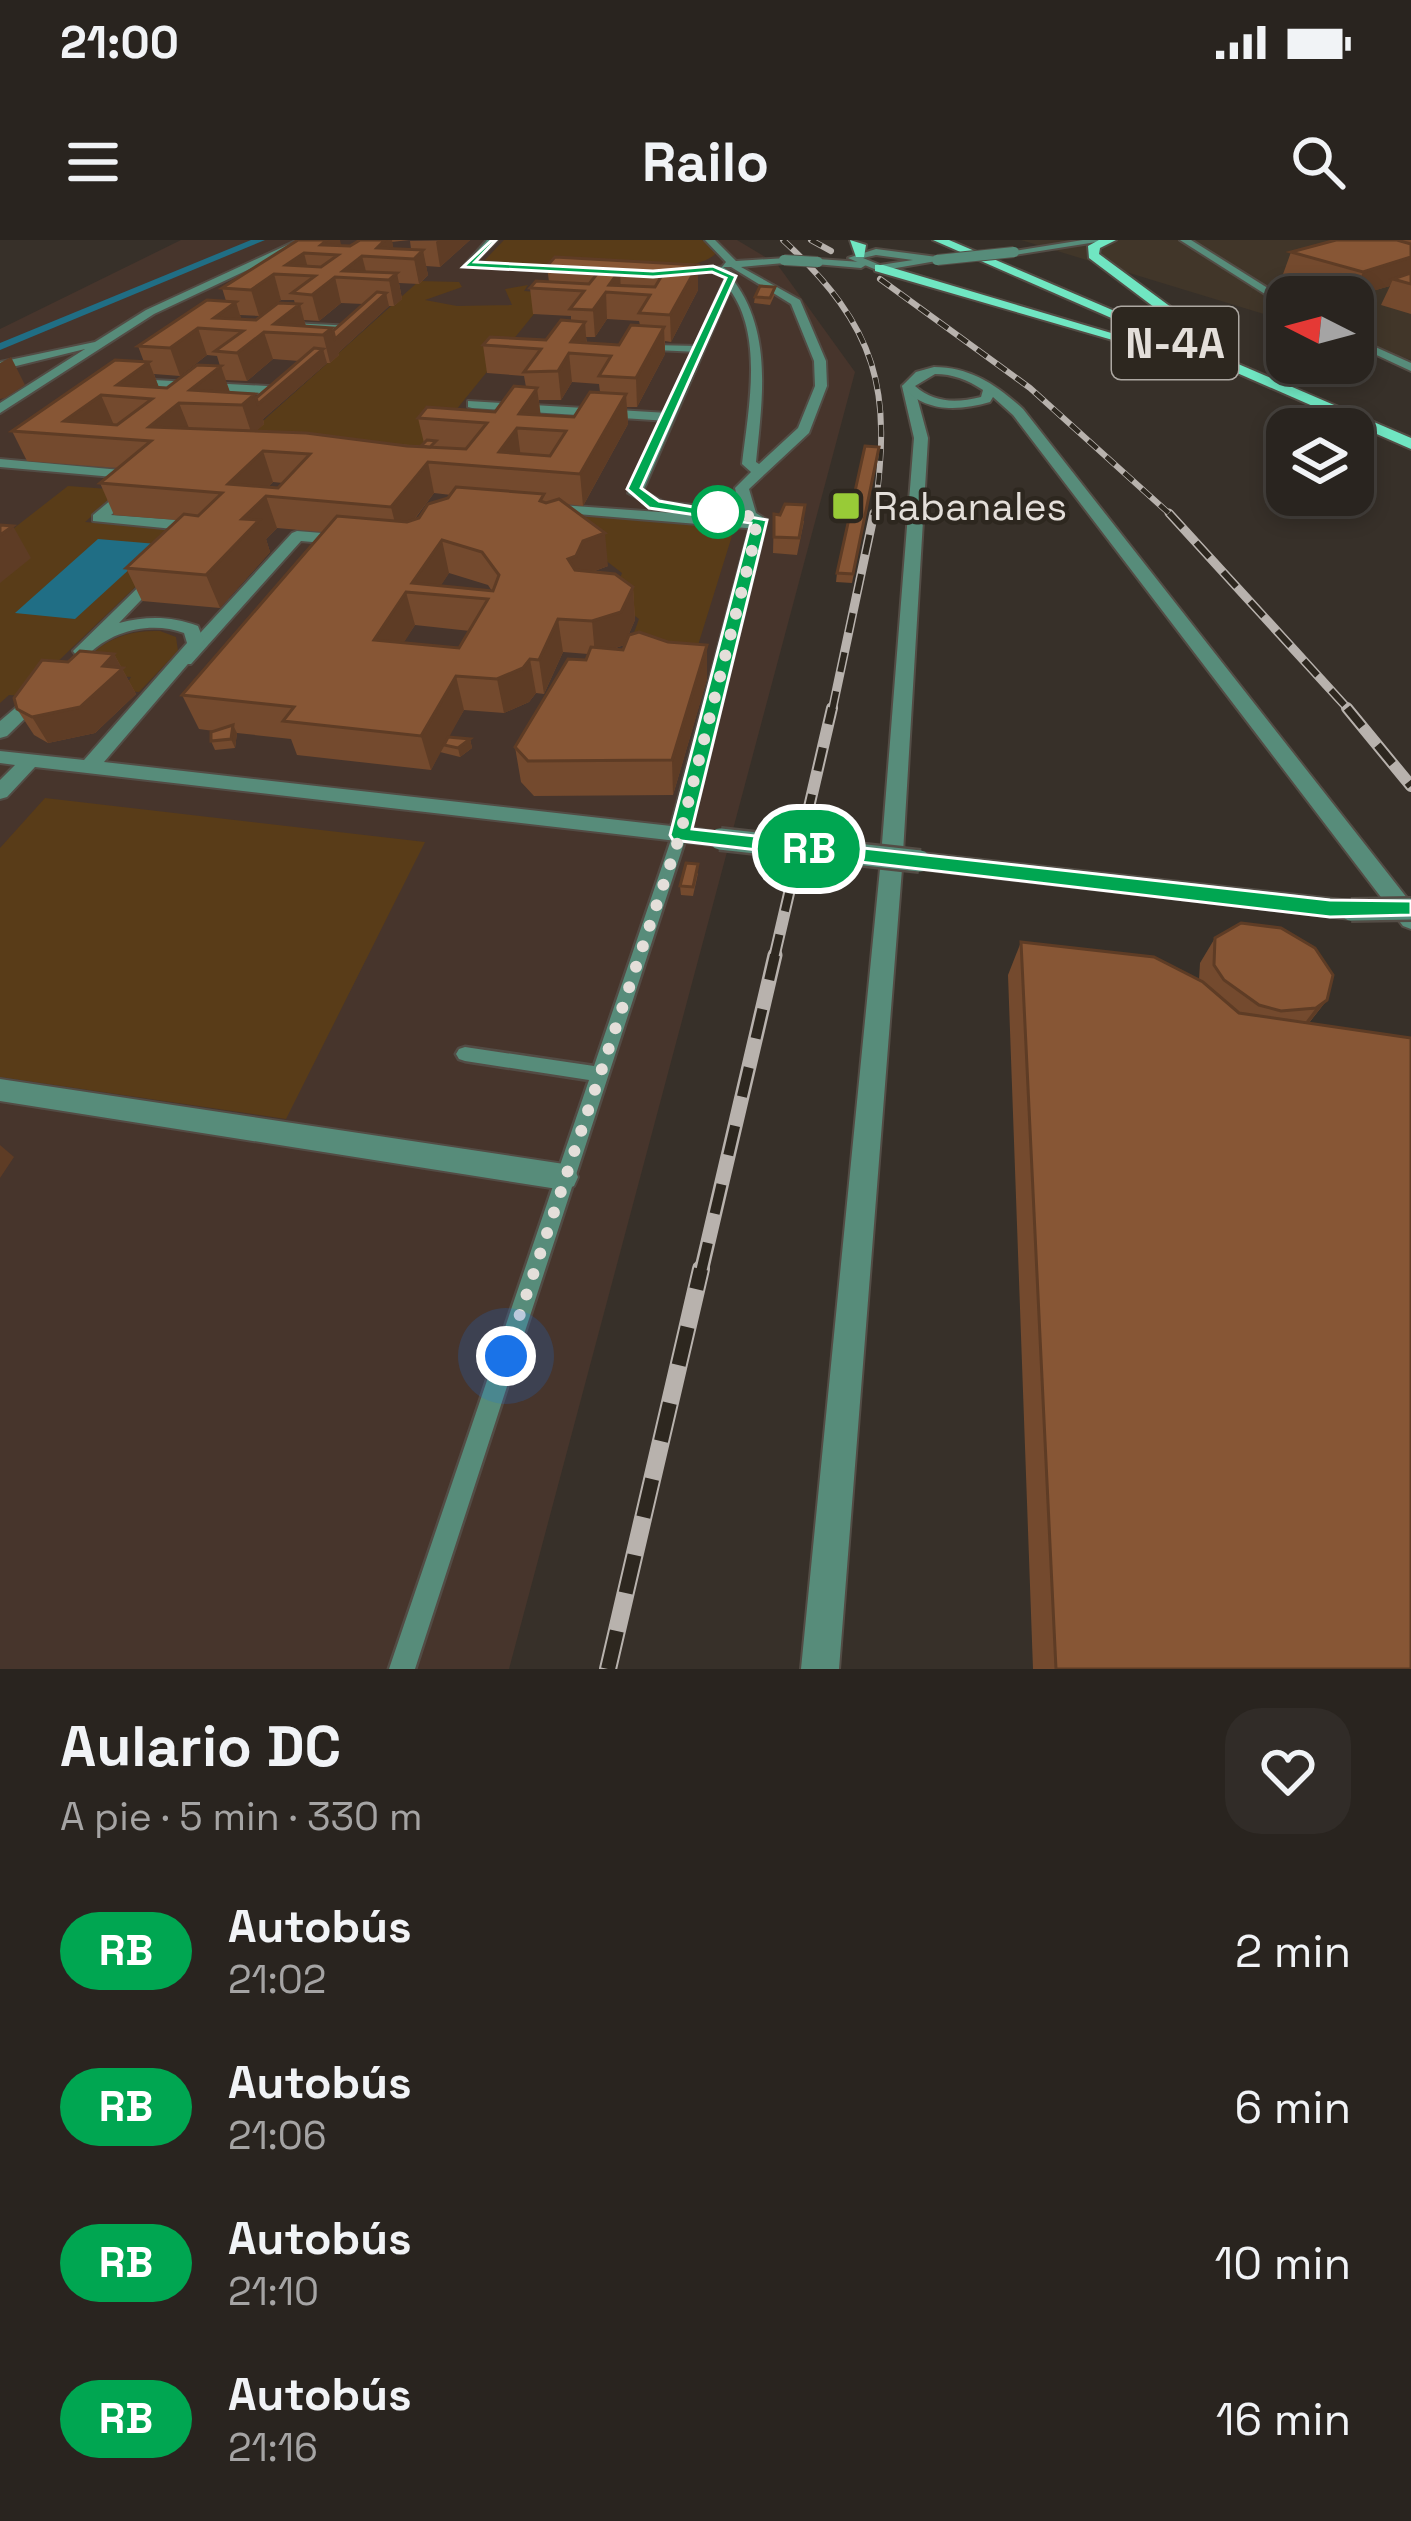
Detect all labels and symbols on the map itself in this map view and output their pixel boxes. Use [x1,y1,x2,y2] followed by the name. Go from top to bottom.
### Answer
[1266,276,1374,384] north arrow
[1112,307,1238,379] road number: N-4A
[873,482,1067,531] place label: Rabanales
[693,487,743,537] unlabelled marker
[830,490,862,522] marker: Rabanales
[755,810,863,888] line badge: RB
[476,1326,536,1386] your location

